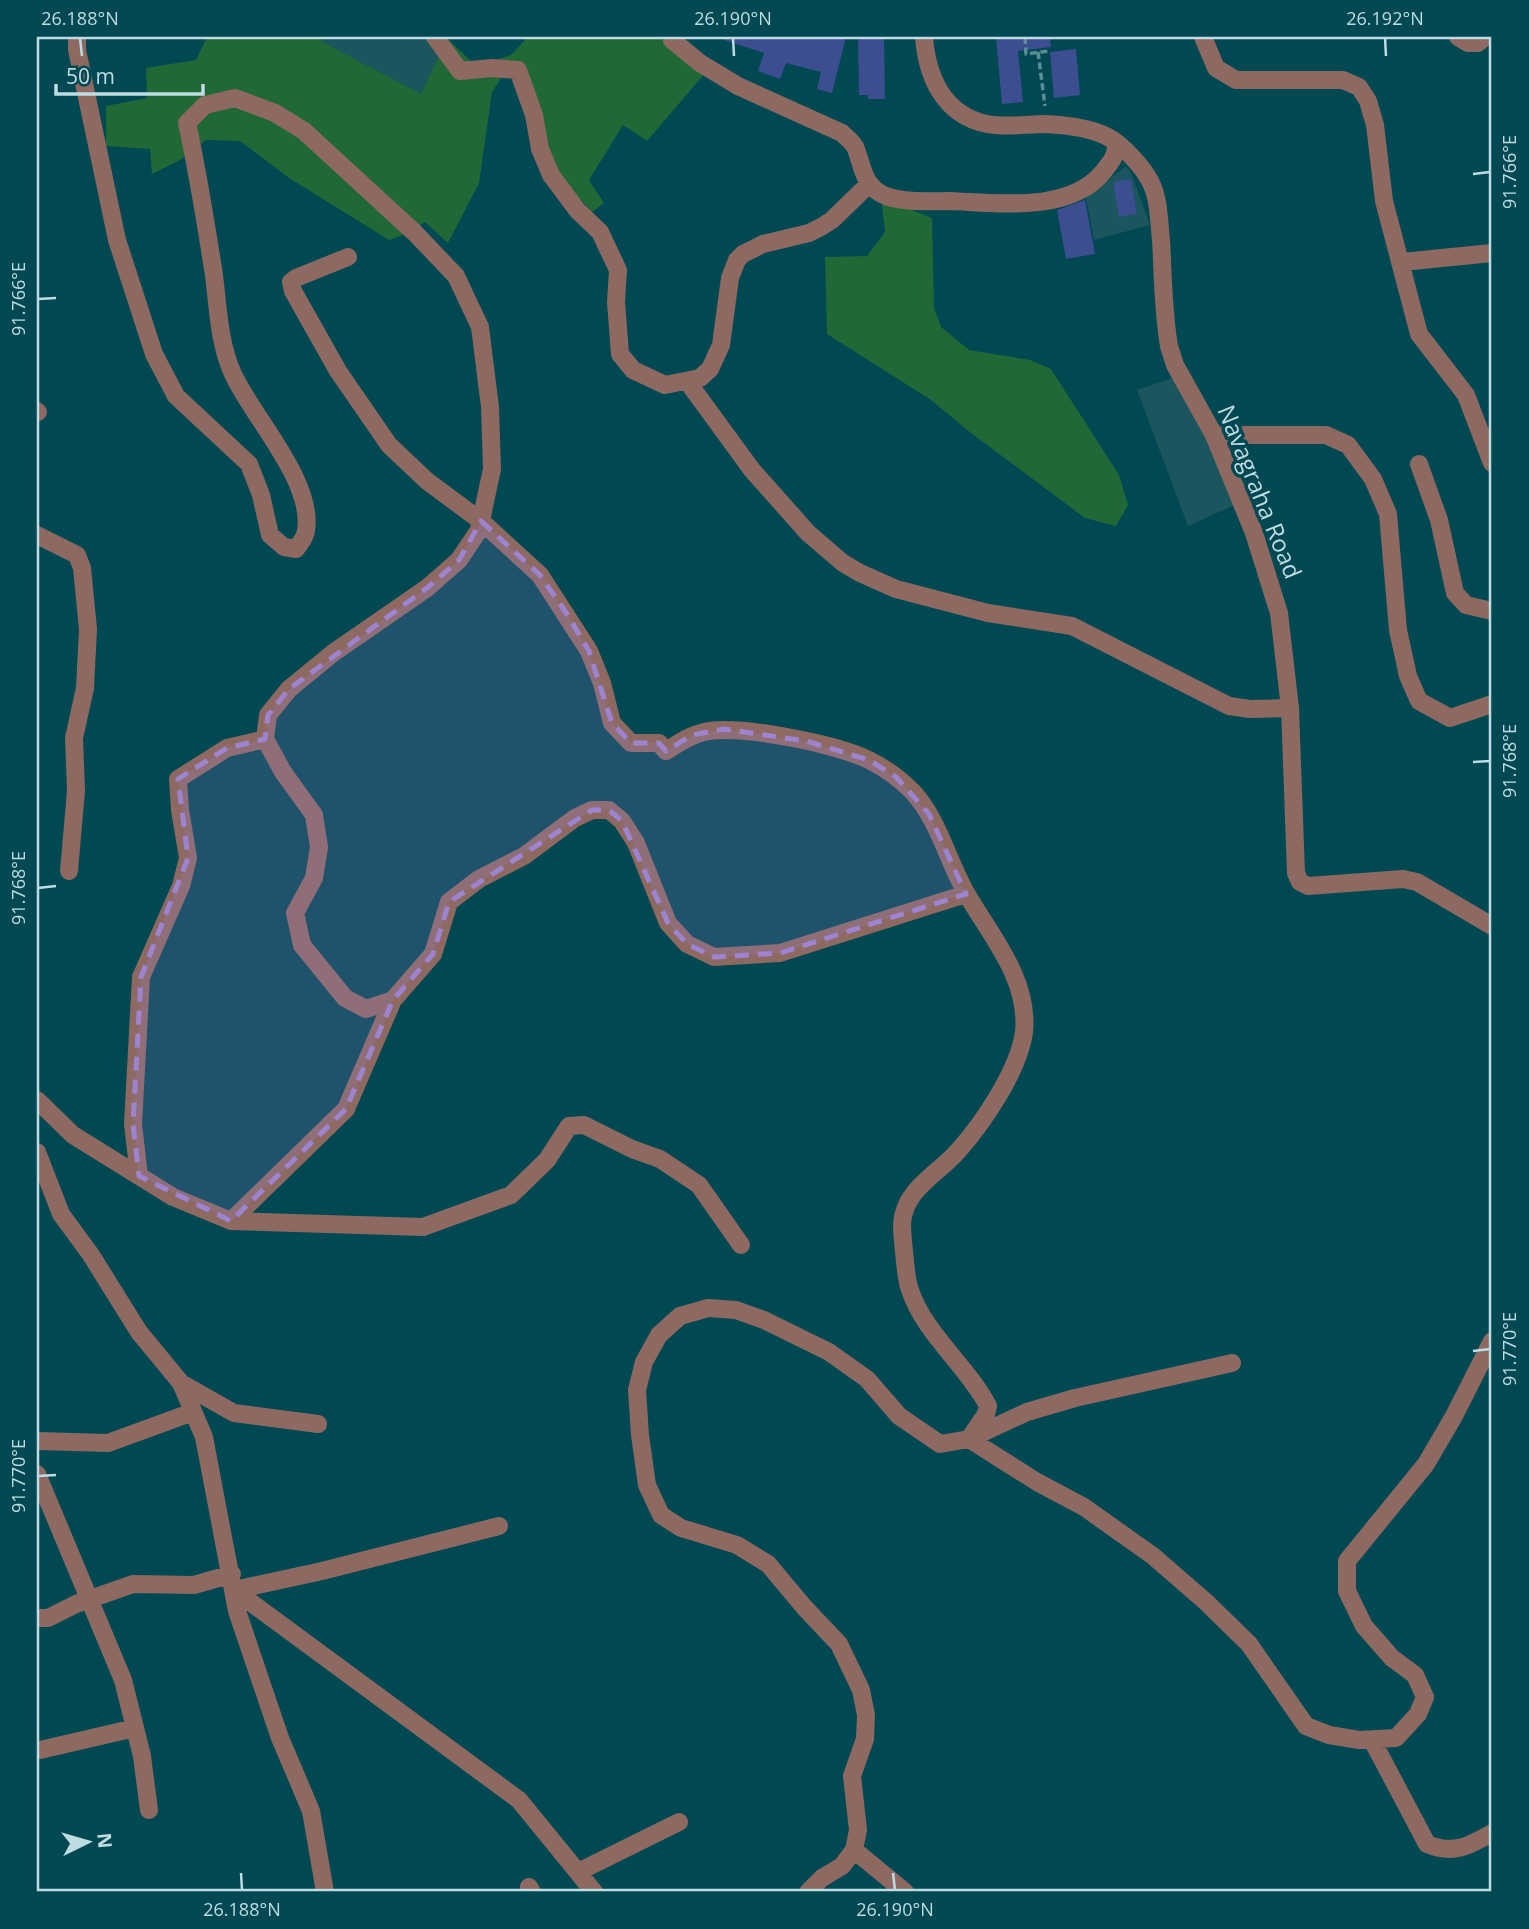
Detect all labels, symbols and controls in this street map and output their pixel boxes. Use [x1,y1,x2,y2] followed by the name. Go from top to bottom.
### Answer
[41,6,119,30] text: 26.188°N
[694,6,772,30] text: 26.190°N
[1346,6,1424,30] text: 26.192°N
[56,52,203,96] scale bar
[66,62,115,90] text: 50 m
[1497,135,1521,209] text: 91.766°E
[6,262,30,336] text: 91.766°E
[1211,400,1310,583] street label: Navagraha Road
[1497,724,1521,798] text: 91.768°E
[6,851,30,925] text: 91.768°E
[1497,1312,1521,1386] text: 91.770°E
[6,1439,30,1513] text: 91.770°E
[52,1806,122,1876] north arrow
[91,1832,119,1849] text: N
[203,1897,281,1921] text: 26.188°N
[856,1897,934,1921] text: 26.190°N

